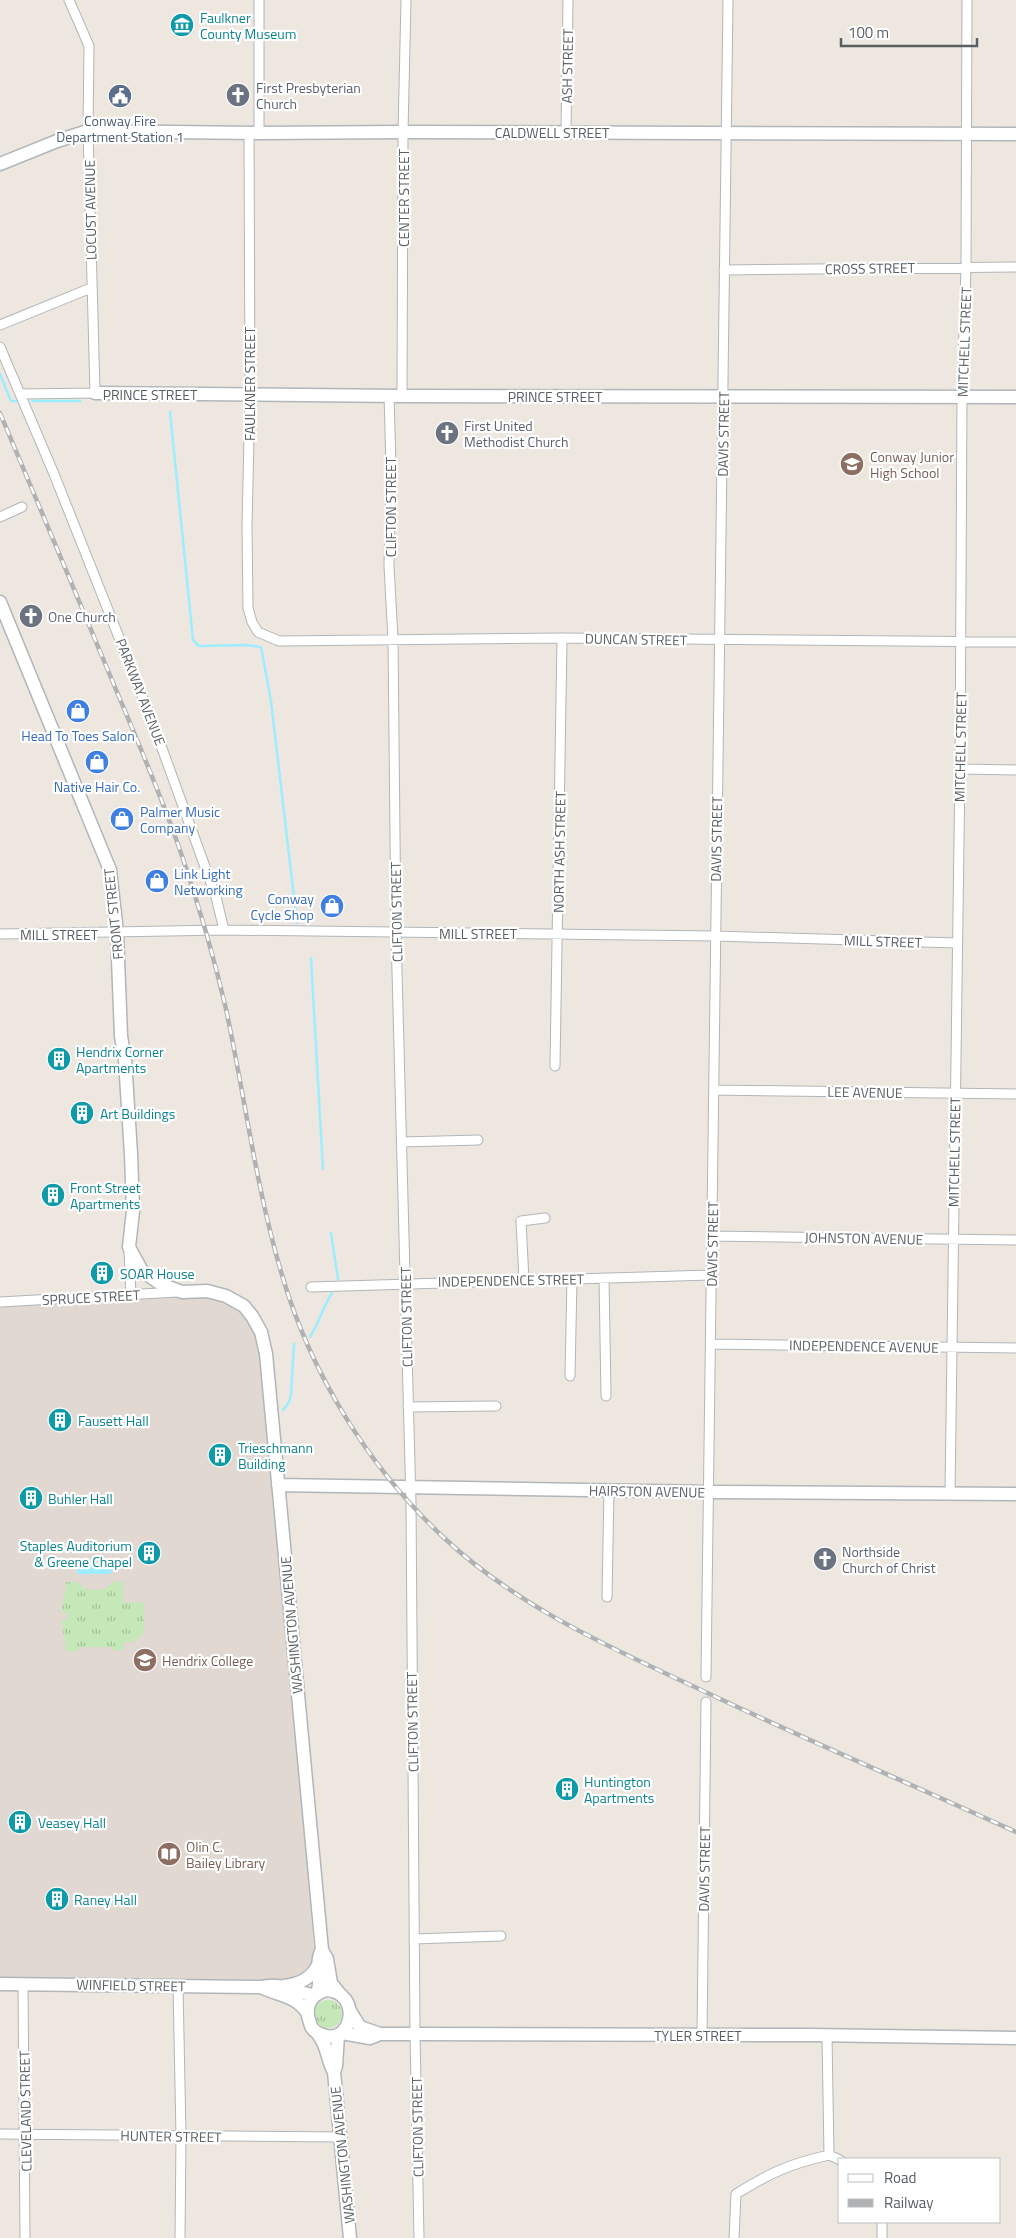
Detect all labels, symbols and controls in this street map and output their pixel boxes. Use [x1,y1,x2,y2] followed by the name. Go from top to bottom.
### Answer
[200,7,296,44] place label: Faulkner County Museum
[169,12,195,38] museum icon: Faulkner County Museum
[841,15,977,47] scale bar
[848,21,889,44] text: 100 m
[556,28,578,104] street label: ASH STREET
[256,77,361,114] place label: First Presbyterian Church
[225,82,251,108] church icon: First Presbyterian Church
[107,83,133,109] public building icon: Conway Fire Department Station 1
[56,110,184,147] place label: Conway Fire Department Station 1
[495,122,610,143] street label: CALDWELL STREET
[393,148,414,247] street label: CENTER STREET
[79,159,101,260] street label: LOCUST AVENUE
[825,257,916,279] street label: CROSS STREET
[952,286,976,397] street label: MITCHELL STREET
[239,326,260,441] street label: FAULKNER STREET
[103,384,198,405] street label: PRINCE STREET
[508,386,603,407] street label: PRINCE STREET
[712,390,734,477] street label: DAVIS STREET
[464,415,568,452] place label: First United Methodist Church
[434,420,460,446] church icon: First United Methodist Church
[870,446,954,483] place label: Conway Junior High School
[839,451,865,477] school or university icon: Conway Junior High School
[380,456,401,557] street label: CLIFTON STREET
[18,603,44,629] church icon: One Church
[48,606,116,627] place label: One Church
[585,628,688,650] street label: DUNCAN STREET
[111,635,171,749] street label: PARKWAY AVENUE
[949,691,971,802] street label: MITCHELL STREET
[65,698,91,724] shop icon: Head To Toes Salon
[21,725,135,746] place label: Head To Toes Salon
[84,749,110,775] shop icon: Native Hair Co.
[54,776,140,797] place label: Native Hair Co.
[547,790,571,913] street label: NORTH ASH STREET
[705,795,727,882] street label: DAVIS STREET
[140,801,220,838] place label: Palmer Music Company
[109,806,135,832] shop icon: Palmer Music Company
[385,861,407,962] street label: CLIFTON STREET
[174,863,243,900] place label: Link Light Networking
[98,867,128,961] street label: FRONT STREET
[144,868,170,894] shop icon: Link Light Networking
[251,888,314,925] place label: Conway Cycle Shop
[319,893,345,919] shop icon: Conway Cycle Shop
[439,923,518,944] street label: MILL STREET
[20,924,99,945] street label: MILL STREET
[844,929,923,953] street label: MILL STREET
[76,1041,164,1078] place label: Hendrix Corner Apartments
[46,1046,72,1072] building icon: Hendrix Corner Apartments
[827,1081,903,1103] street label: LEE AVENUE
[943,1096,965,1207] street label: MITCHELL STREET
[69,1100,95,1126] building icon: Art Buildings
[100,1103,175,1124] place label: Art Buildings
[70,1177,141,1214] place label: Front Street Apartments
[40,1182,66,1208] building icon: Front Street Apartments
[701,1200,723,1287] street label: DAVIS STREET
[804,1226,924,1250] street label: JOHNSTON AVENUE
[89,1260,115,1286] building icon: SOAR House
[120,1263,195,1284] place label: SOAR House
[395,1266,417,1367] street label: CLIFTON STREET
[438,1268,585,1292] street label: INDEPENDENCE STREET
[41,1284,141,1310] street label: SPRUCE STREET
[789,1334,939,1358] street label: INDEPENDENCE AVENUE
[47,1407,73,1433] building icon: Fausett Hall
[78,1410,149,1431] place label: Fausett Hall
[238,1437,313,1474] place label: Trieschmann Building
[207,1442,233,1468] building icon: Trieschmann Building
[589,1479,706,1503] street label: HAIRSTON AVENUE
[18,1485,44,1511] building icon: Buhler Hall
[48,1488,113,1509] place label: Buhler Hall
[20,1535,132,1572] place label: Staples Auditorium & Greene Chapel
[136,1540,162,1566] building icon: Staples Auditorium & Greene Chapel
[842,1541,936,1578] place label: Northside Church of Christ
[812,1546,838,1572] church icon: Northside Church of Christ
[275,1555,307,1695] street label: WASHINGTON AVENUE
[132,1647,158,1673] school or university icon: Hendrix College
[162,1650,253,1671] place label: Hendrix College
[401,1671,423,1772] street label: CLIFTON STREET
[584,1771,654,1808] place label: Huntington Apartments
[554,1776,580,1802] building icon: Huntington Apartments
[7,1809,33,1835] building icon: Veasey Hall
[38,1812,106,1833] place label: Veasey Hall
[693,1825,715,1912] street label: DAVIS STREET
[186,1836,266,1873] place label: Olin C. Bailey Library
[156,1841,182,1867] library icon: Olin C. Bailey Library
[44,1886,70,1912] building icon: Raney Hall
[74,1889,137,1910] place label: Raney Hall
[76,1974,186,1996] street label: WINFIELD STREET
[654,2025,742,2046] street label: TYLER STREET
[13,2050,37,2172] street label: CLEVELAND STREET
[406,2076,428,2177] street label: CLIFTON STREET
[324,2085,360,2225] street label: WASHINGTON AVENUE
[120,2125,222,2147] street label: HUNTER STREET
[838,2158,1001,2223] legend
[884,2166,916,2189] text: Road
[884,2191,934,2214] text: Railway

